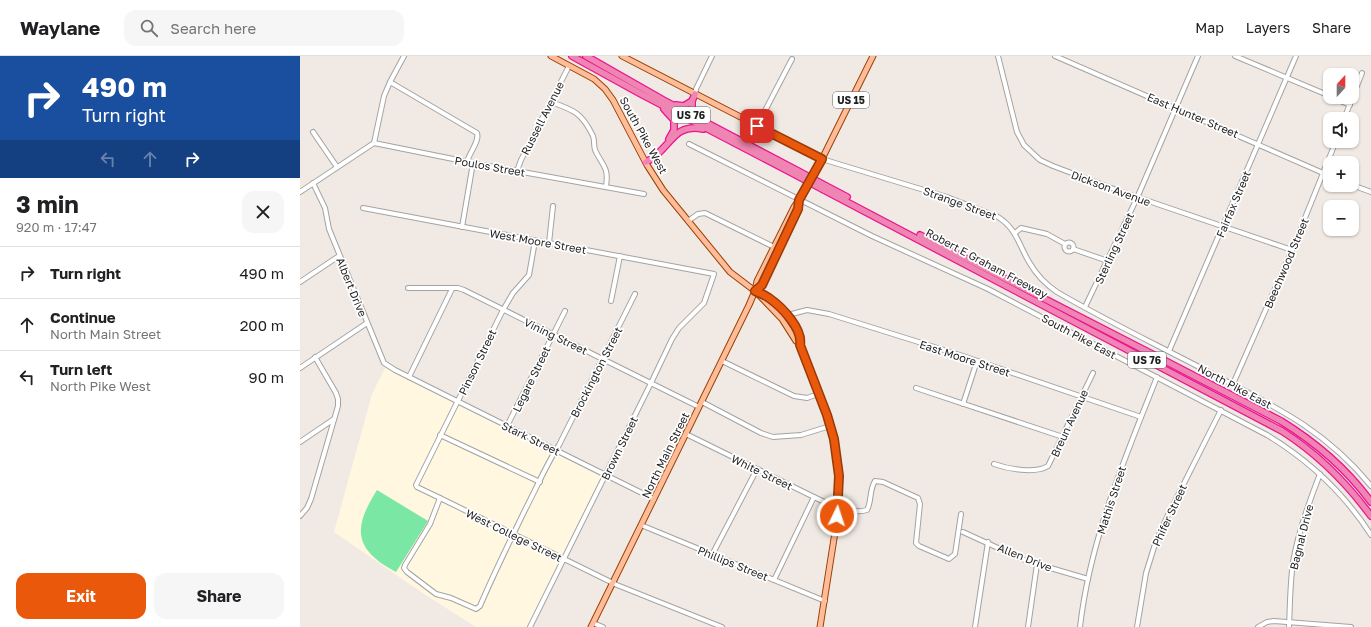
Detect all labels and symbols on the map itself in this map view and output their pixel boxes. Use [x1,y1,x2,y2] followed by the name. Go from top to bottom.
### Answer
[1323,68,1359,104] north arrow
[518,79,566,157] street label: Russell Avenue
[1145,90,1241,140] street label: East Hunter Street
[833,92,869,108] road number: US 15
[617,94,671,176] street label: South Pike West
[672,107,710,123] road number: US 76
[740,109,774,143] pin
[454,153,526,179] street label: Poulos Street
[1069,168,1153,208] street label: Dickson Avenue
[1213,169,1253,239] street label: Fairfax Street
[922,184,998,222] street label: Strange Street
[1092,210,1136,286] street label: Sterling Street
[1261,216,1311,310] street label: Beechwood Street
[924,225,1050,301] street label: Robert E Graham Freeway
[489,226,587,256] street label: West Moore Street
[334,255,370,319] street label: Albert Drive
[1040,311,1118,361] street label: South Pike East
[522,315,590,357] street label: Vining Street
[568,325,624,419] street label: Brockington Street
[455,327,499,397] street label: Pinson Street
[918,337,1012,379] street label: East Moore Street
[510,344,552,414] street label: Legare Street
[1128,352,1166,368] road number: US 76
[1196,361,1274,411] street label: North Pike East
[1048,387,1090,459] street label: Breun Avenue
[639,410,691,500] street label: North Main Street
[598,414,640,482] street label: Brown Street
[500,418,562,458] street label: Stark Street
[729,452,795,492] street label: White Street
[1094,464,1128,536] street label: Mathis Street
[1149,482,1189,548] street label: Phifer Street
[816,495,858,537] position arrow
[1287,503,1315,571] street label: Bagnal Drive
[464,506,564,564] street label: West College Street
[996,540,1054,574] street label: Allen Drive
[696,543,770,583] street label: Phillips Street

